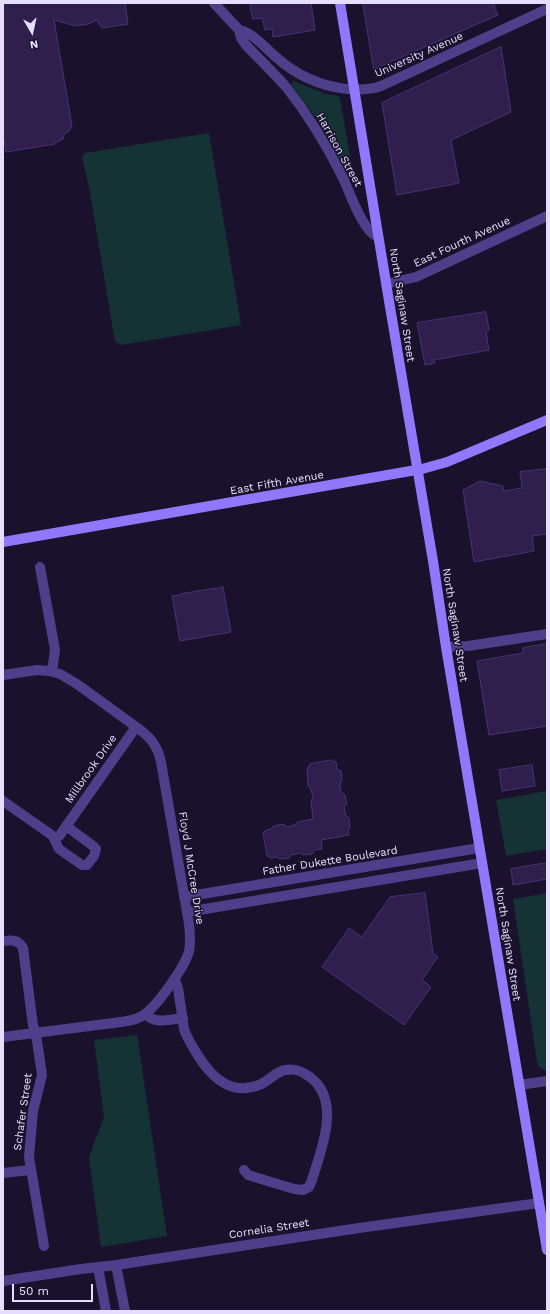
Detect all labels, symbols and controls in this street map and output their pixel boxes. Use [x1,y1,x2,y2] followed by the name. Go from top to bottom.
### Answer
[12,12,52,52] north arrow
[373,30,465,80] street label: University Avenue
[29,37,39,51] text: N
[313,111,365,189] street label: Harrison Street
[412,214,512,270] street label: East Fourth Avenue
[386,247,418,363] street label: North Saginaw Street
[229,468,325,498] street label: East Fifth Avenue
[439,567,471,683] street label: North Saginaw Street
[62,732,120,806] street label: Millbrook Drive
[176,811,206,925] street label: Floyd J McCree Drive
[261,844,399,878] street label: Father Dukette Boulevard
[492,886,524,1002] street label: North Saginaw Street
[11,1072,35,1152] street label: Schafer Street
[228,1216,310,1242] street label: Cornelia Street
[14,1276,95,1302] scale bar
[19,1284,49,1298] text: 50 m

